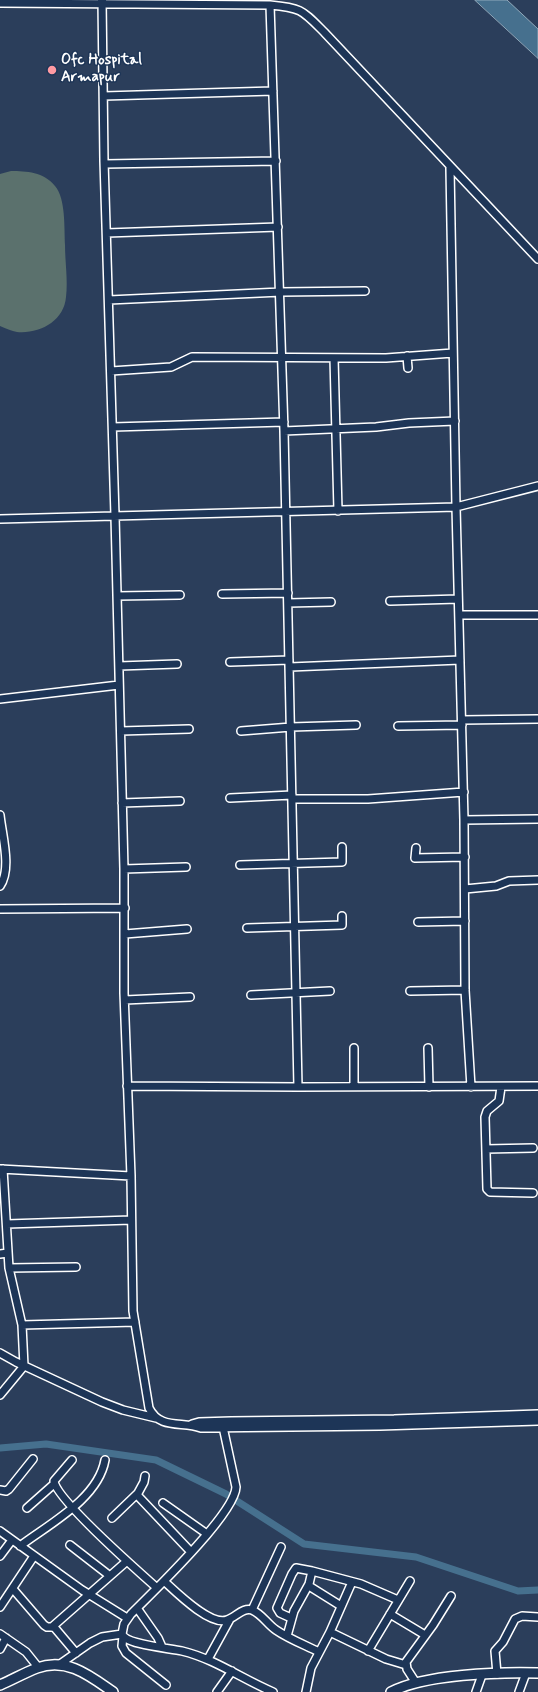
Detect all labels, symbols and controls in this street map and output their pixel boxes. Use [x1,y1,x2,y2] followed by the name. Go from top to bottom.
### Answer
[61,52,142,87] place label: Ofc Hospital Armapur
[46,64,58,76] marker: Ofc Hospital Armapur

